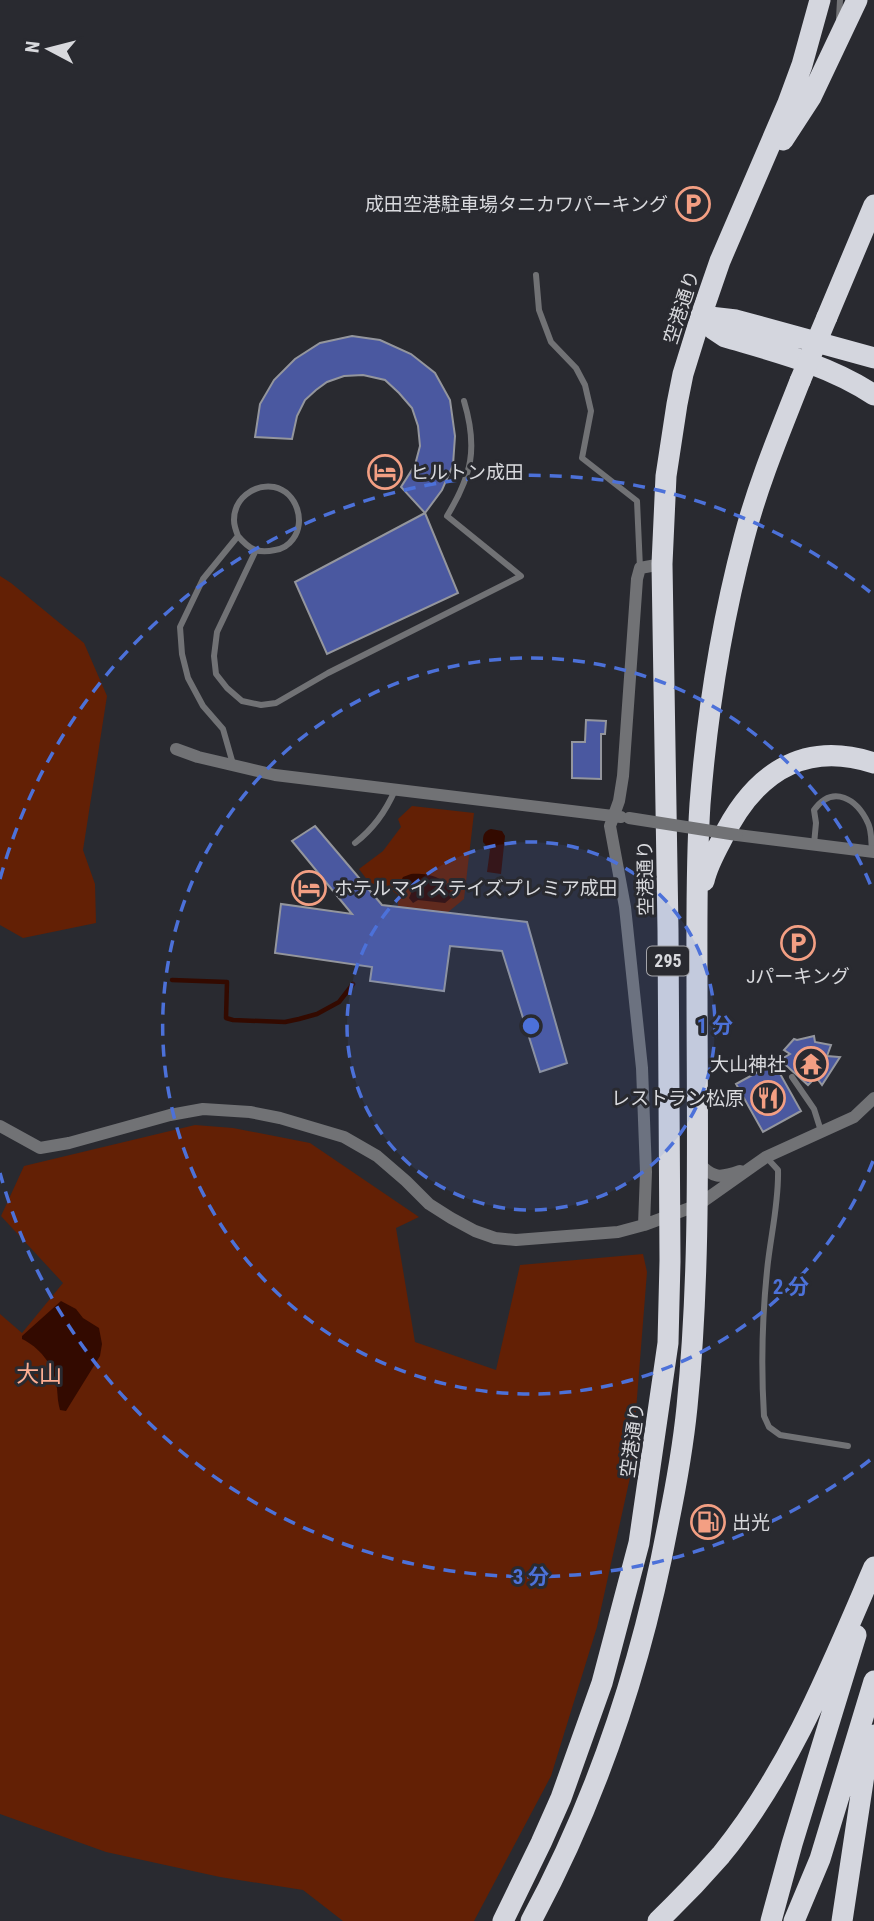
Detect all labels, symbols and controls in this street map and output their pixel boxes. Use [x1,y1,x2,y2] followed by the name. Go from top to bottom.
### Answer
[14,14,84,84] north arrow
[20,40,45,54] text: N
[674,185,712,223] parking icon: 成田空港駐車場タニカワパーキング
[365,193,668,216] place label: 成田空港駐車場タニカワパーキング
[659,267,704,347] street label: 空港通り
[366,453,404,491] hotel icon: ヒルトン成田
[410,461,524,484] place label: ヒルトン成田
[633,840,658,916] street label: 空港通り
[290,869,328,907] hotel icon: ホテルマイステイズプレミア成田
[334,877,618,900] place label: ホテルマイステイズプレミア成田
[779,924,817,962] parking icon: Jパーキング
[647,946,689,976] road number: 295
[746,965,850,988] place label: Jパーキング
[519,1014,543,1038] centre of rings
[697,1014,733,1038] text: 1 分
[792,1045,830,1083] temple icon: 大山神社
[710,1053,786,1076] place label: 大山神社
[749,1079,787,1117] restaurant icon: レストラン松原
[611,1087,744,1110] place label: レストラン松原
[773,1275,809,1299] text: 2 分
[16,1361,62,1388] district label: 大山
[616,1401,649,1479] street label: 空港通り
[689,1503,727,1541] fuel station icon: 出光
[732,1511,770,1534] place label: 出光
[513,1565,549,1589] text: 3 分

